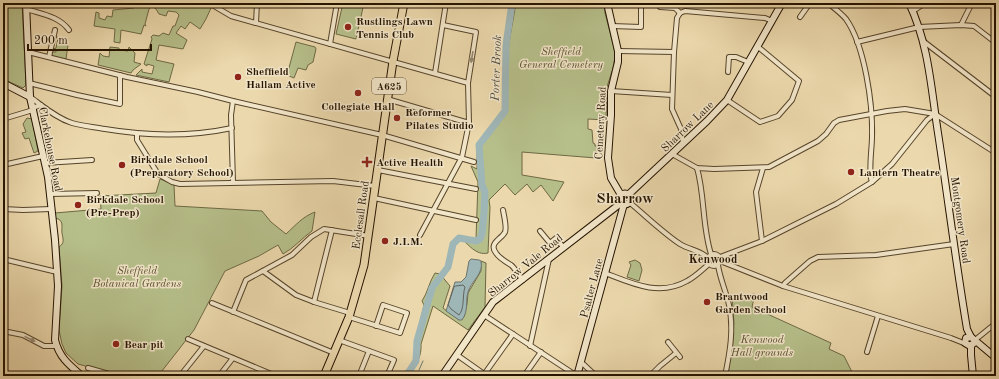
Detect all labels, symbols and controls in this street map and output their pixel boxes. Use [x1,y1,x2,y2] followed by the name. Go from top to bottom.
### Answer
[356,17,433,41] place label: Rustlings Lawn Tennis Club
[343,22,353,32] marker: Rustlings Lawn Tennis Club
[28,26,151,52] scale bar
[34,35,68,47] text: 200 m
[490,35,504,102] water label: Porter Brook
[519,47,603,71] park label: Sheffield General Cemetery
[469,51,475,63] one-way arrow
[246,67,316,91] place label: Sheffield Hallam Active
[233,72,243,82] marker: Sheffield Hallam Active
[372,78,406,94] road number: A625
[594,86,609,160] street label: Cemetery Road
[353,88,363,98] marker: Collegiate Hall
[660,100,716,155] street label: Sharrow Lane
[321,102,395,113] place label: Collegiate Hall
[36,106,63,193] street label: Clarkehouse Road
[405,108,474,132] place label: Reformer Pilates Studio
[392,113,402,123] marker: Reformer Pilates Studio
[130,155,234,179] place label: Birkdale School (Preparatory School)
[361,156,373,168] marker: Active Health
[376,158,443,169] place label: Active Health
[117,160,127,170] marker: Birkdale School (Preparatory School)
[846,167,856,177] marker: Lantern Theatre
[859,168,940,179] place label: Lantern Theatre
[948,176,971,265] street label: Montgomery Road
[351,180,372,250] street label: Ecclesall Road
[596,192,654,207] district label: Sharrow
[86,195,164,219] place label: Birkdale School (Pre-Prep)
[73,200,83,210] marker: Birkdale School (Pre-Prep)
[486,233,566,300] street label: Sharrow Vale Road
[380,236,390,246] marker: J.I.M.
[393,237,423,248] place label: J.I.M.
[689,254,738,266] district label: Kenwood
[579,258,606,319] street label: Psalter Lane
[92,266,182,290] park label: Sheffield Botanical Gardens
[715,292,787,316] place label: Brantwood Garden School
[702,297,712,307] marker: Brantwood Garden School
[730,335,794,359] park label: Kenwood Hall grounds
[25,336,36,342] one-way arrow
[111,339,121,349] marker: Bear pit
[124,340,164,351] place label: Bear pit

